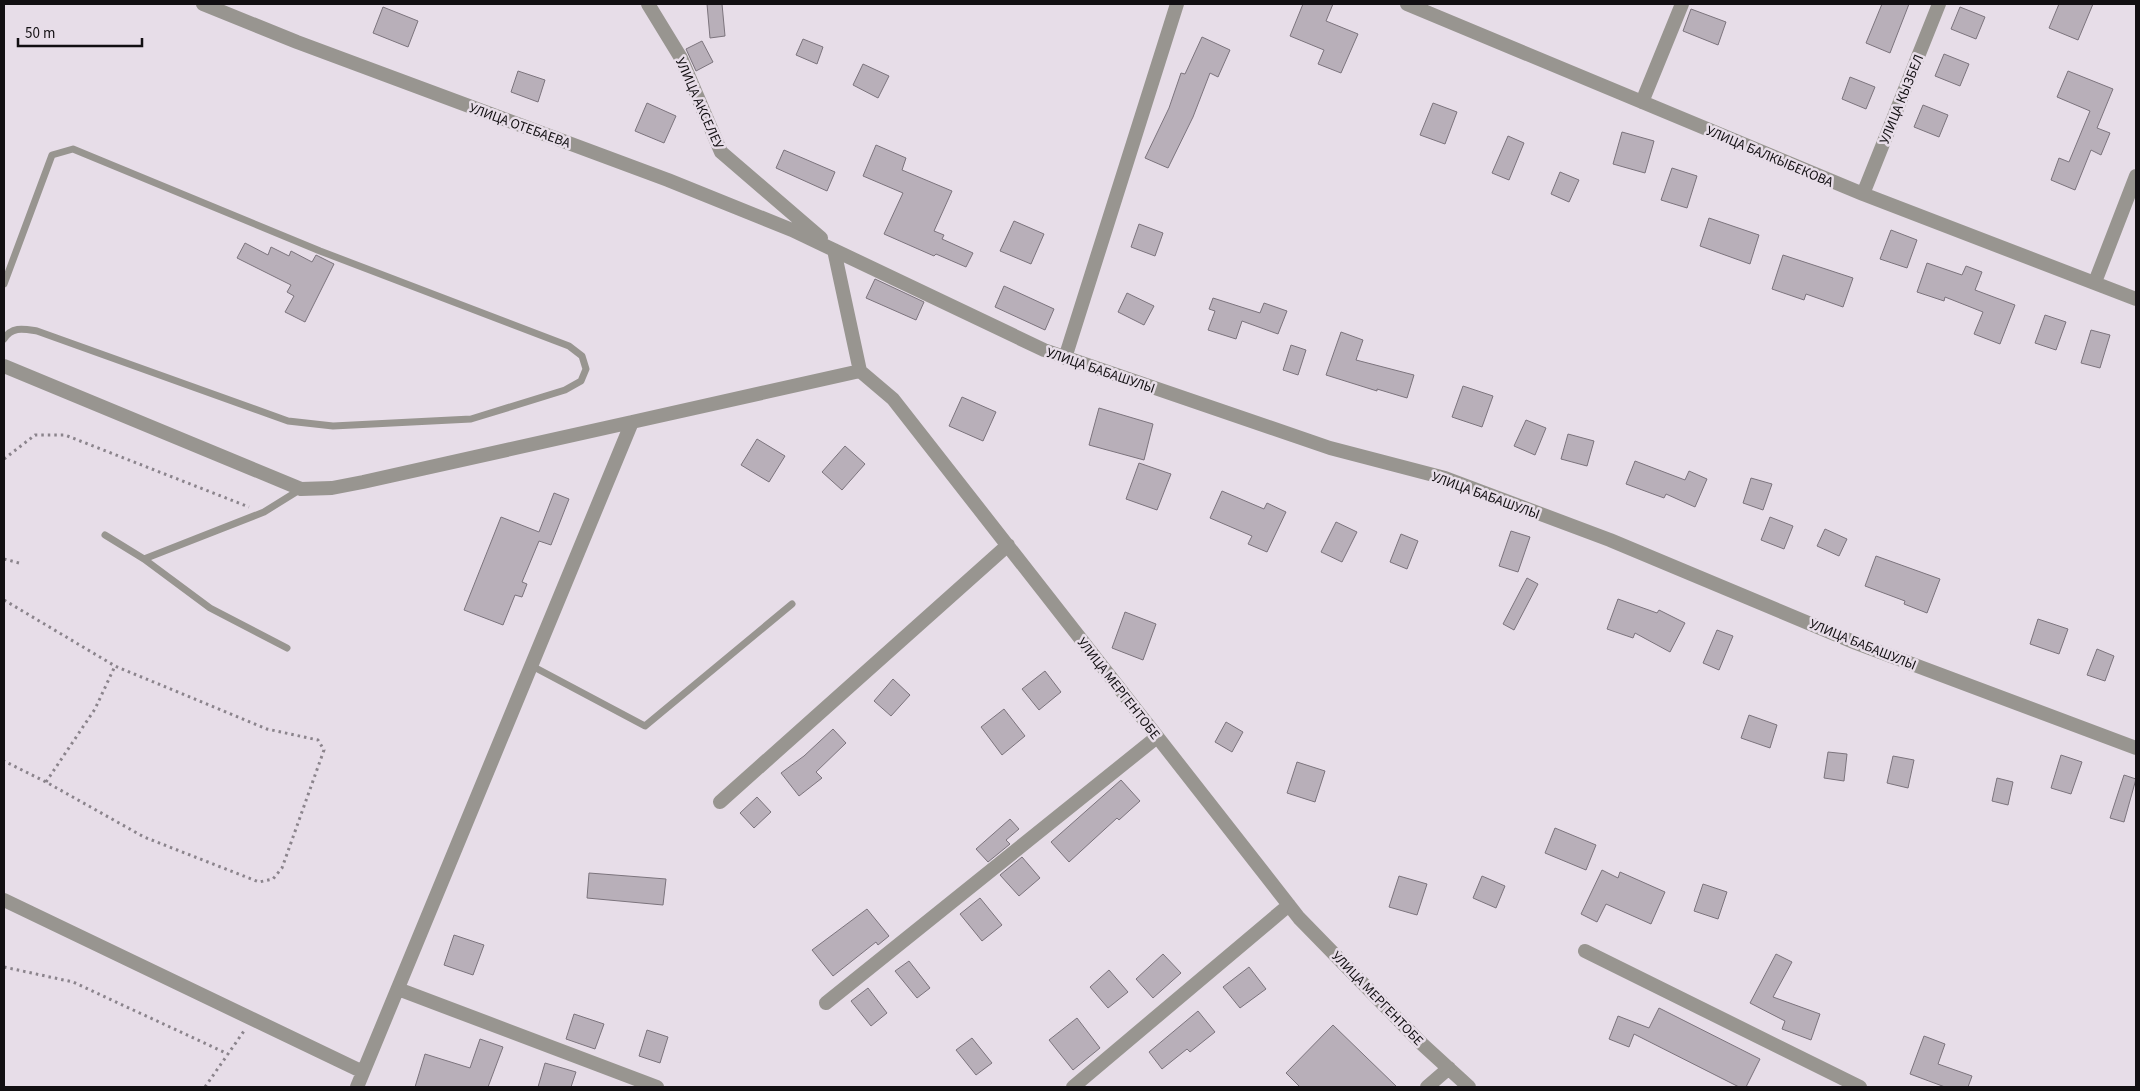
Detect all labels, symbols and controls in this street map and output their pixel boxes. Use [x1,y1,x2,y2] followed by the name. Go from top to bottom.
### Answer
[18,15,141,47] scale bar
[25,23,55,44] text: 50 m
[1875,52,1929,147] street label: УЛИЦА КЫЗБЕЛ
[670,55,728,153] street label: УЛИЦА АКСЕЛЕУ
[466,98,573,154] street label: УЛИЦА ОТЕБАЕВА
[1703,121,1837,193] street label: УЛИЦА БАЛКЫБЕКОВА
[1044,343,1158,399] street label: УЛИЦА БАБАШУЛЫ
[1429,467,1543,525] street label: УЛИЦА БАБАШУЛЫ
[1806,614,1919,676] street label: УЛИЦА БАБАШУЛЫ
[1072,633,1164,744] street label: УЛИЦА МЕРГЕНТОБЕ
[1327,947,1428,1050] street label: УЛИЦА МЕРГЕНТОБЕ

